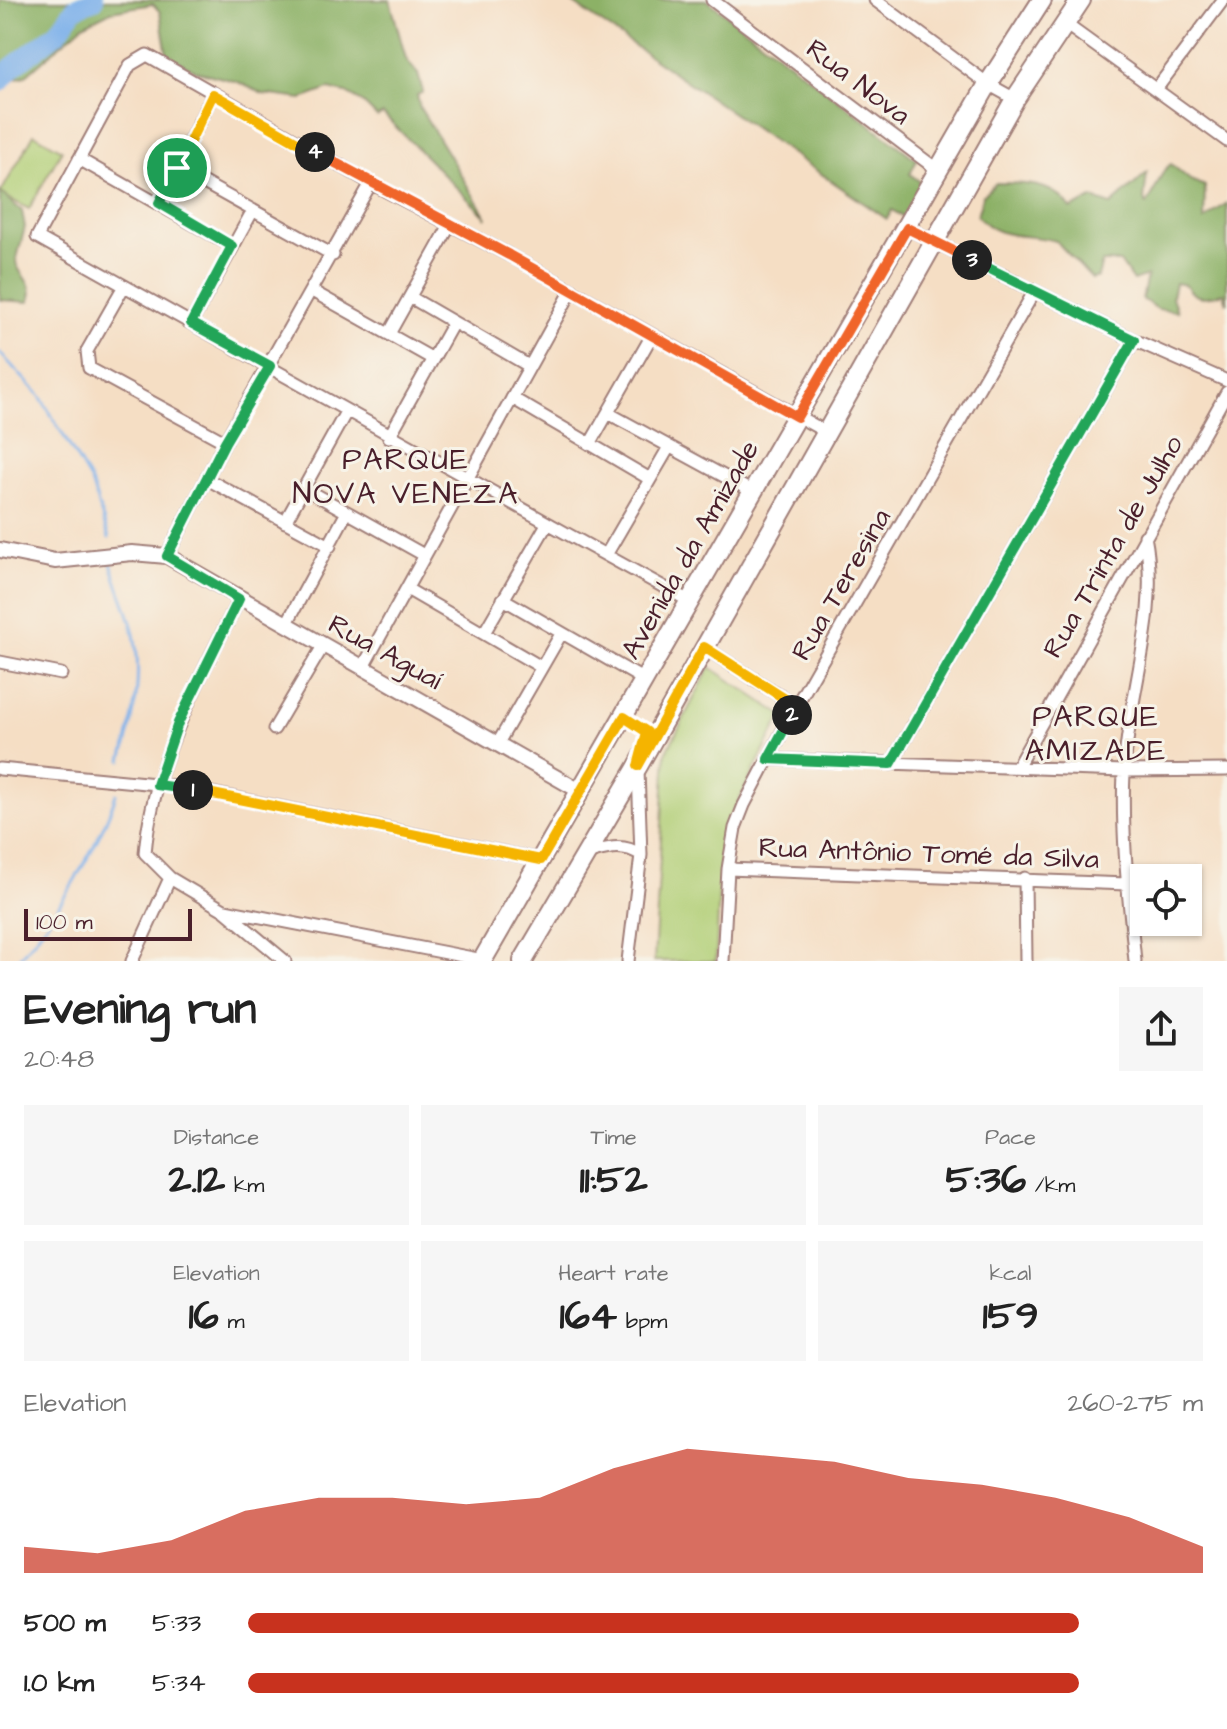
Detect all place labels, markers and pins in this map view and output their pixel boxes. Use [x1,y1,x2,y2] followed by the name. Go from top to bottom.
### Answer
[295,132,335,172] pin: 4
[143,134,211,202] pin
[952,240,992,280] pin: 3
[772,695,812,735] pin: 2
[173,770,213,810] pin: 1

